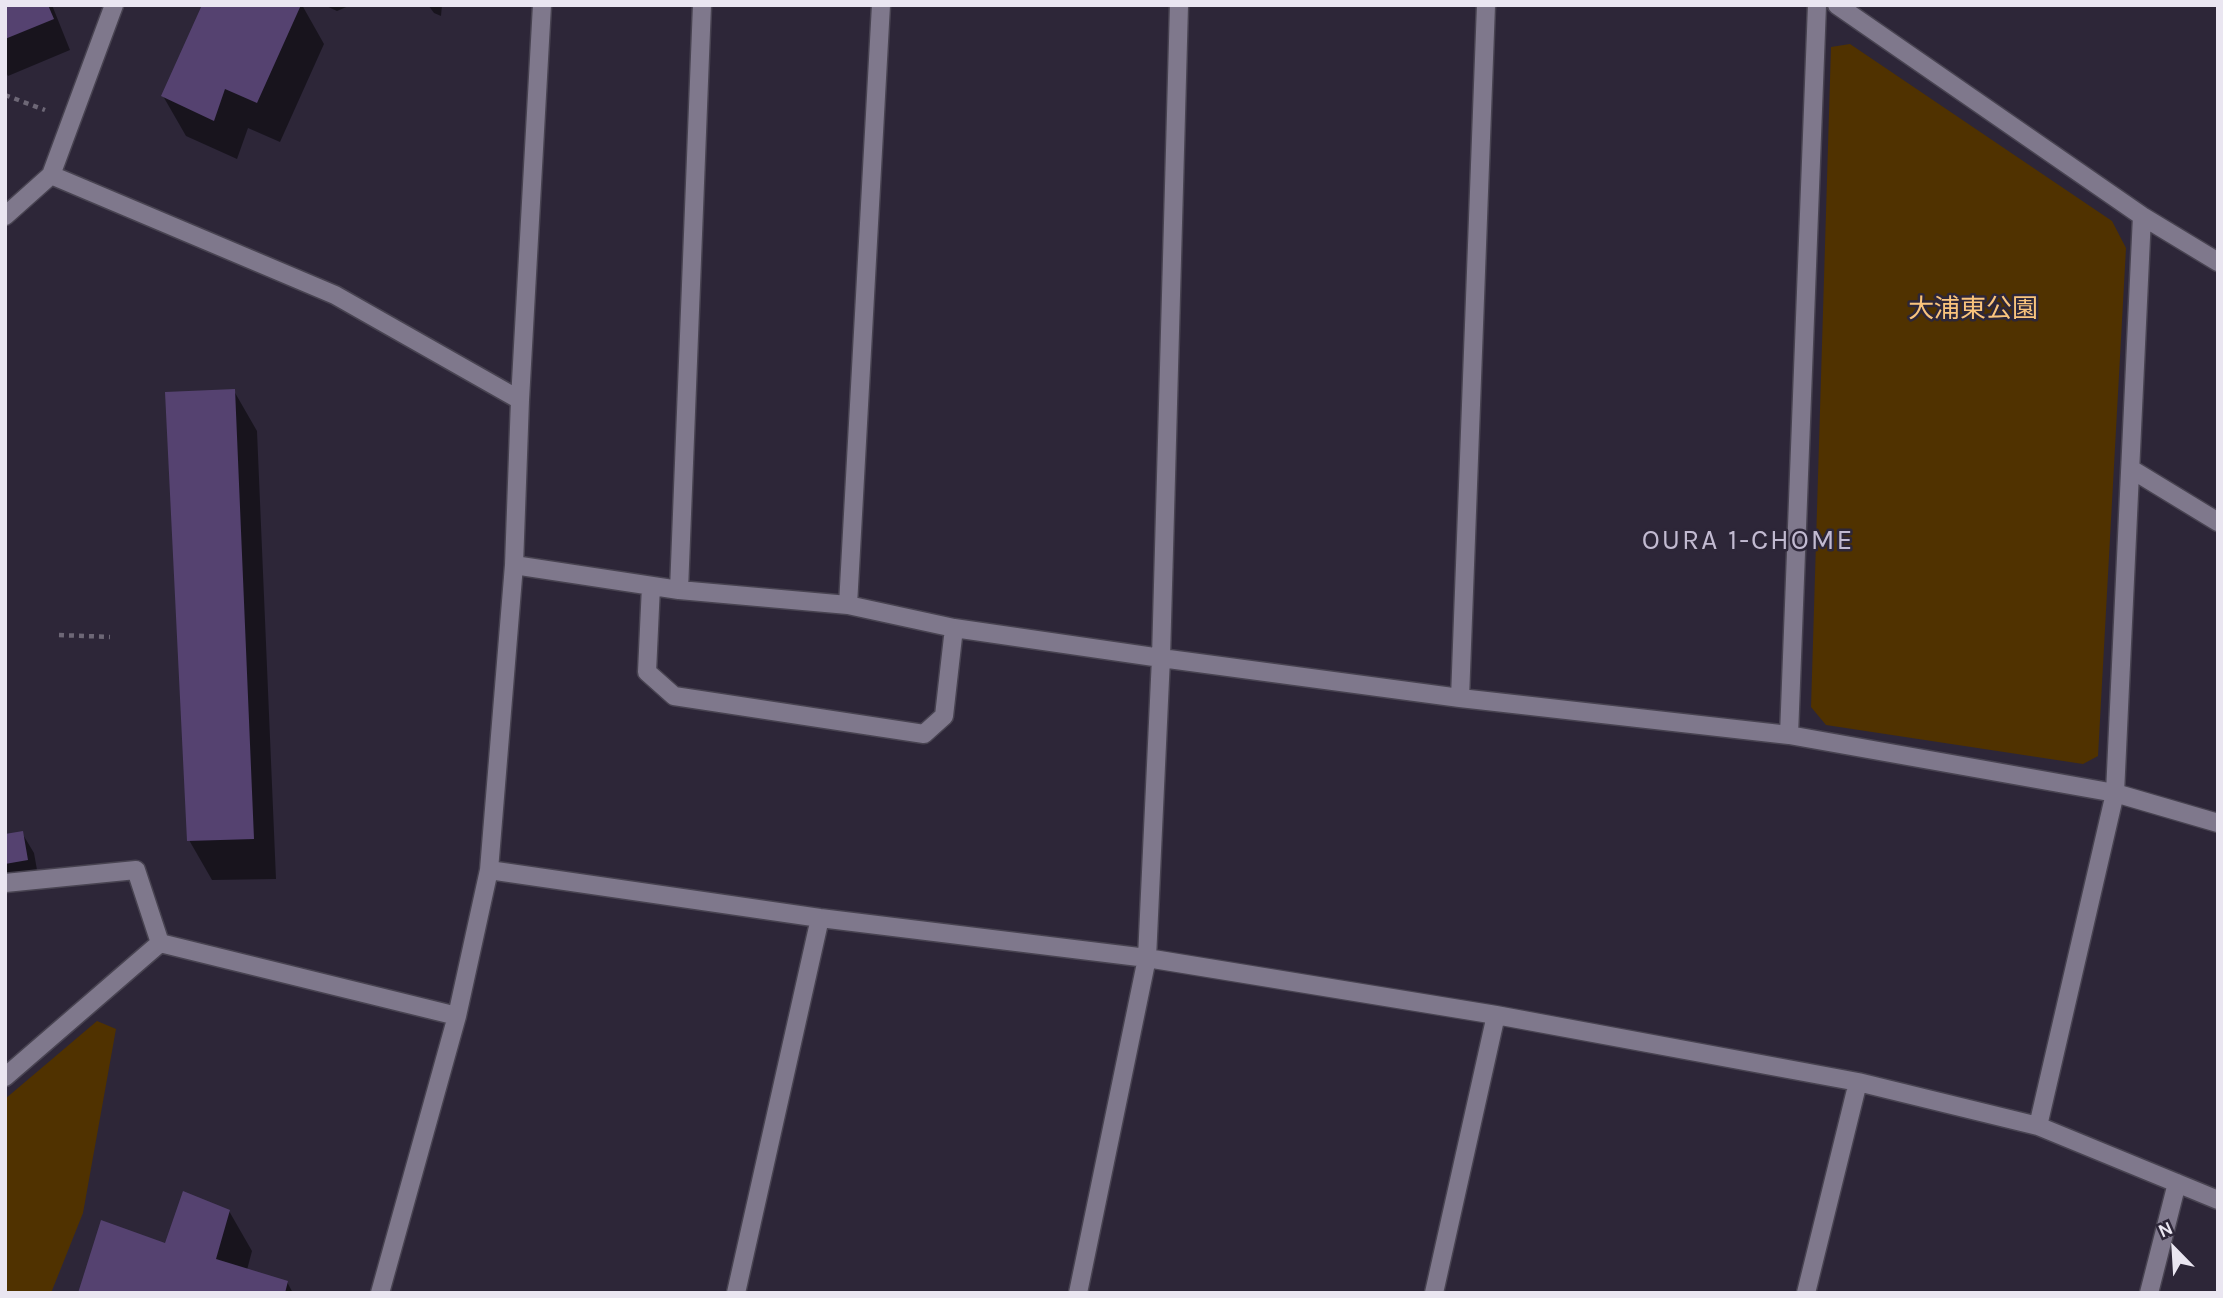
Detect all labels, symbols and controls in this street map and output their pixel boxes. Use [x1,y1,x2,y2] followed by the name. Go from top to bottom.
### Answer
[1908,294,2038,326] park label: 大浦東公園
[1643,524,1853,558] district label: OURA 1-CHOME
[2139,1214,2209,1284] north arrow
[2155,1217,2176,1243] text: N

